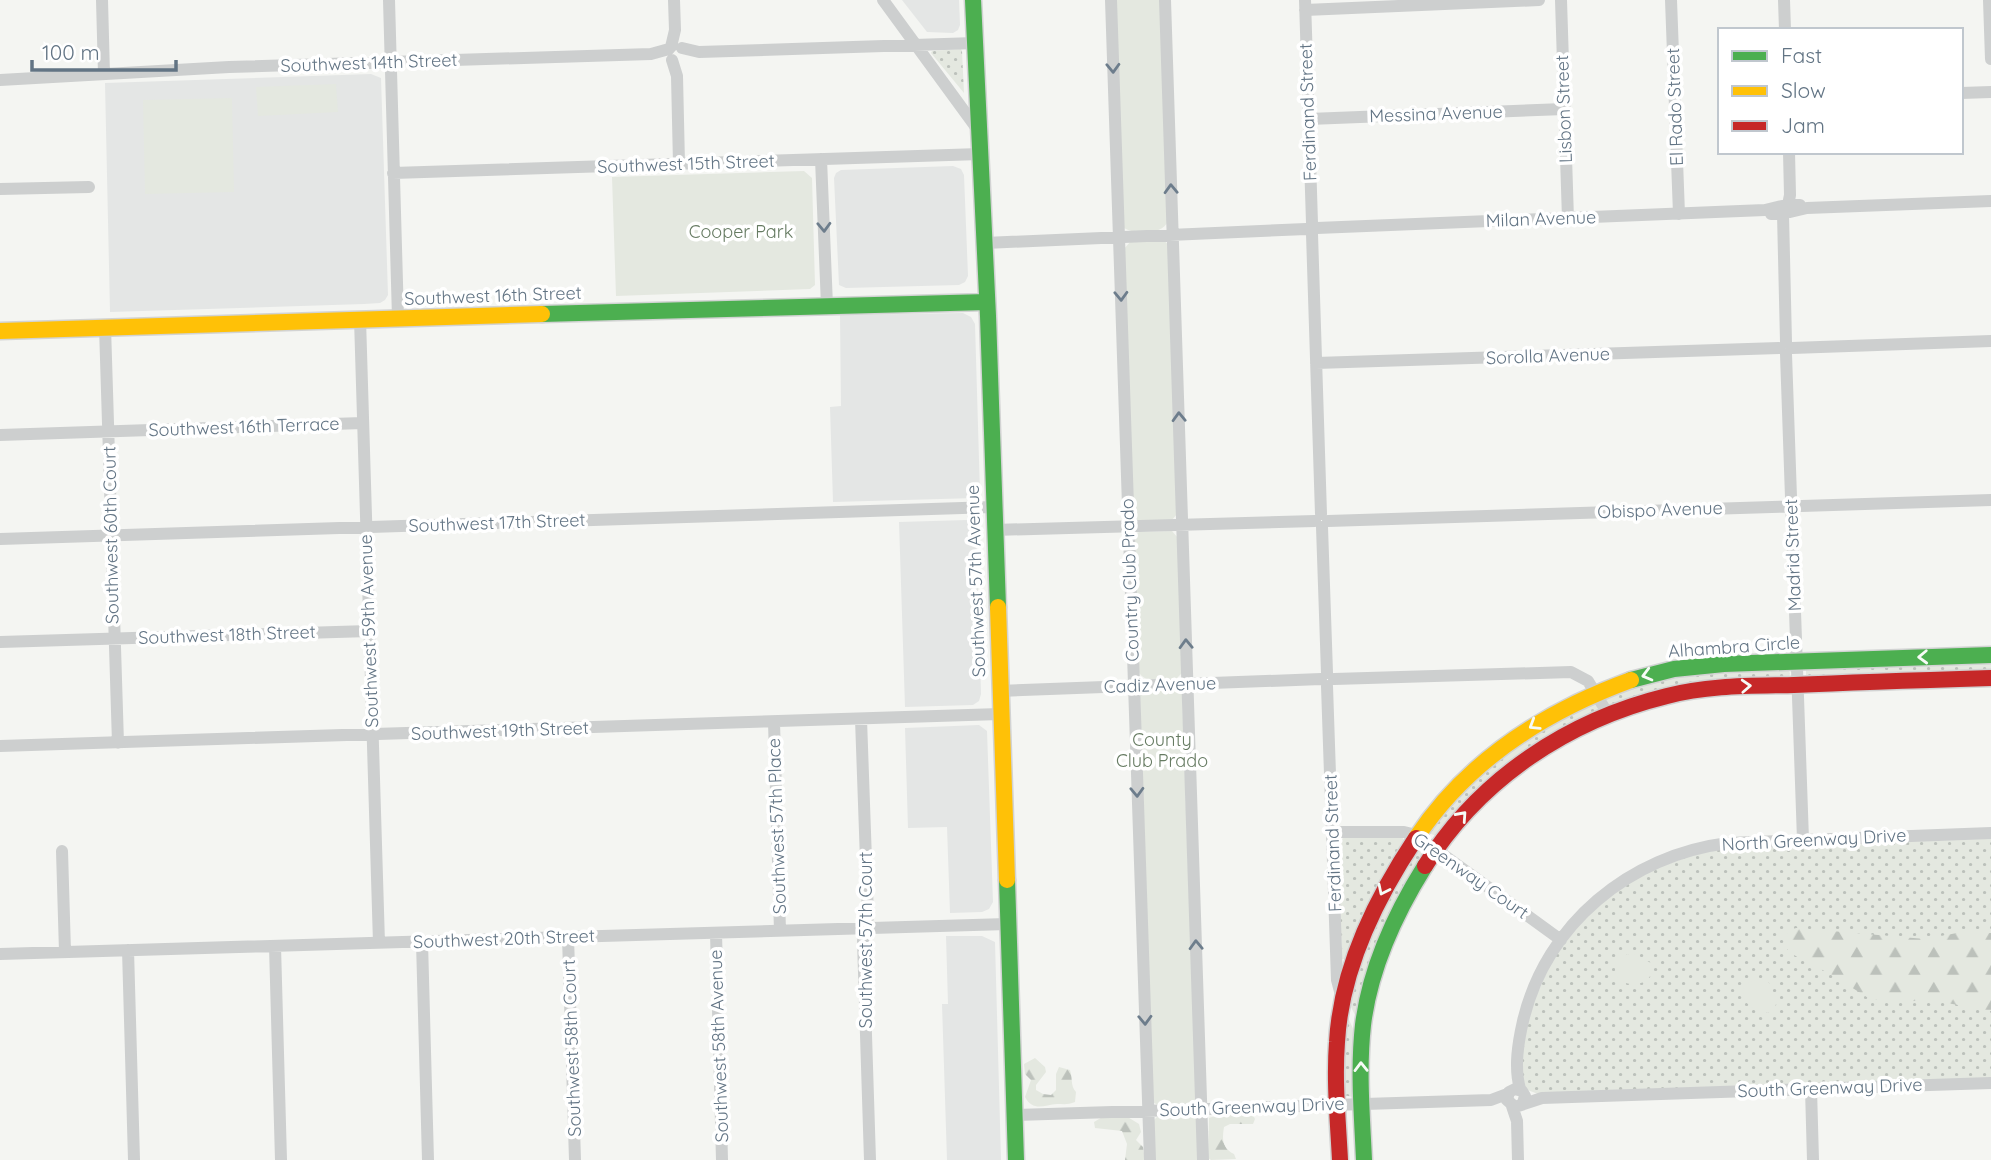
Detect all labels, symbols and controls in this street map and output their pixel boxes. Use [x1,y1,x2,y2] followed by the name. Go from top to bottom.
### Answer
[32,28,175,72] scale bar
[1718,28,1963,154] legend
[42,39,100,65] text: 100 m
[1781,42,1822,68] text: Fast
[1294,43,1321,181] street label: Ferdinand Street
[280,48,458,77] street label: Southwest 14th Street
[1661,48,1688,166] street label: El Rado Street
[1550,55,1577,163] street label: Lisbon Street
[1105,63,1121,74] one-way arrow
[1781,77,1826,103] text: Slow
[1369,100,1503,127] street label: Messina Avenue
[1781,112,1825,138] text: Jam
[597,149,775,178] street label: Southwest 15th Street
[1164,184,1179,195] one-way arrow
[1485,205,1597,232] street label: Milan Avenue
[689,220,793,243] park label: Cooper Park
[817,222,832,233] one-way arrow
[404,281,582,310] street label: Southwest 16th Street
[1113,290,1128,301] one-way arrow
[1486,342,1610,369] street label: Sorolla Avenue
[1172,411,1187,422] one-way arrow
[148,412,340,441] street label: Southwest 16th Terrace
[97,446,124,624] street label: Southwest 60th Court
[961,484,990,678] street label: Southwest 57th Avenue
[1597,496,1723,523] street label: Obispo Avenue
[1115,498,1144,662] street label: Country Club Prado
[1779,498,1806,612] street label: Madrid Street
[408,508,586,537] street label: Southwest 17th Street
[354,534,383,728] street label: Southwest 59th Avenue
[138,620,316,649] street label: Southwest 18th Street
[1667,630,1801,663] street label: Alhambra Circle
[1179,638,1194,649] one-way arrow
[1917,649,1928,665] one-way arrow
[1642,667,1654,681] one-way arrow
[1103,671,1217,698] street label: Cadiz Avenue
[1741,679,1752,694] one-way arrow
[411,716,589,745] street label: Southwest 19th Street
[1529,716,1542,729] one-way arrow
[1116,728,1208,772] park label: County Club Prado
[762,738,791,915] street label: Southwest 57th Place
[1319,774,1346,912] street label: Ferdinand Street
[1129,788,1145,798] one-way arrow
[1454,811,1466,824] one-way arrow
[1721,823,1907,856] street label: North Greenway Drive
[1409,827,1533,924] street label: Greenway Court
[854,852,877,1028] street label: Southwest 57th Court
[1377,883,1391,895] one-way arrow
[413,924,595,953] street label: Southwest 20th Street
[1189,939,1204,950] one-way arrow
[704,949,733,1143] street label: Southwest 58th Avenue
[557,959,586,1137] street label: Southwest 58th Court
[1137,1014,1152,1025] one-way arrow
[1353,1062,1369,1072] one-way arrow
[1737,1073,1923,1102] street label: South Greenway Drive
[1159,1092,1345,1121] street label: South Greenway Drive

